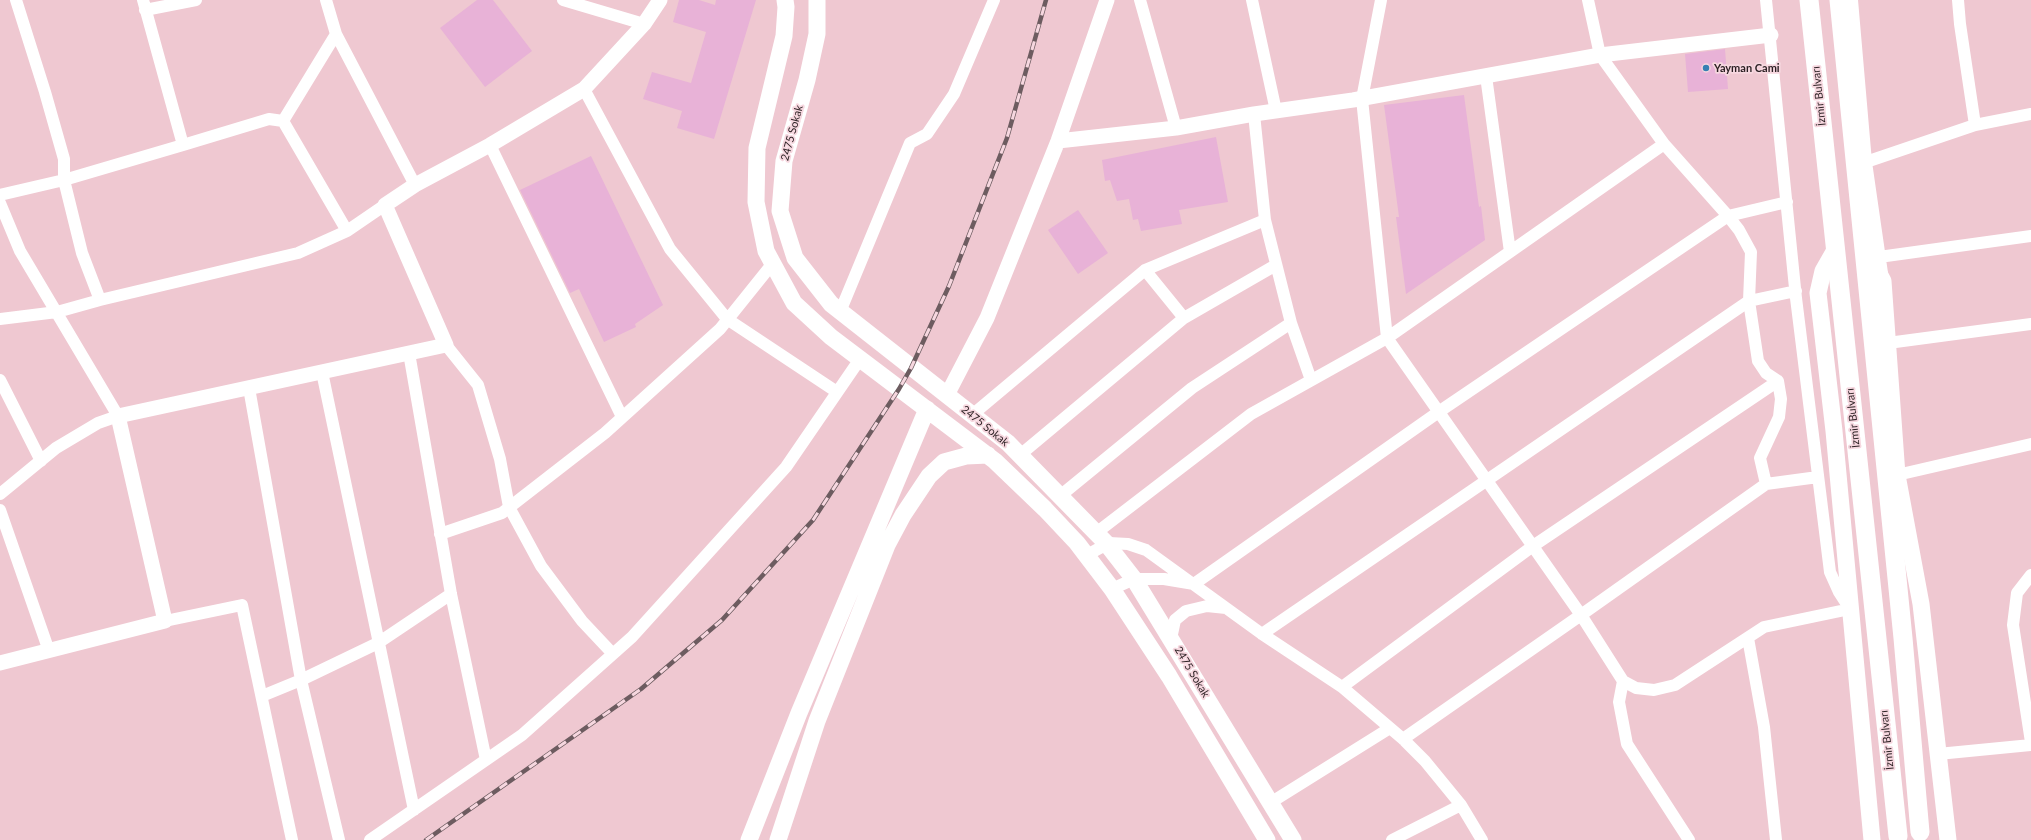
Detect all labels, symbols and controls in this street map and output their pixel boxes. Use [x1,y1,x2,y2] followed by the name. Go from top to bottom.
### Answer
[1714,61,1780,75] place label: Yayman Cami
[1701,63,1711,73] marker: Yayman Cami
[1809,66,1829,126] street label: İzmir Bulvarı
[778,104,806,162] street label: 2475 Sokak
[1843,388,1863,448] street label: İzmir Bulvarı
[959,403,1011,449] street label: 2475 Sokak
[1172,644,1212,700] street label: 2475 Sokak
[1877,710,1897,770] street label: İzmir Bulvarı

